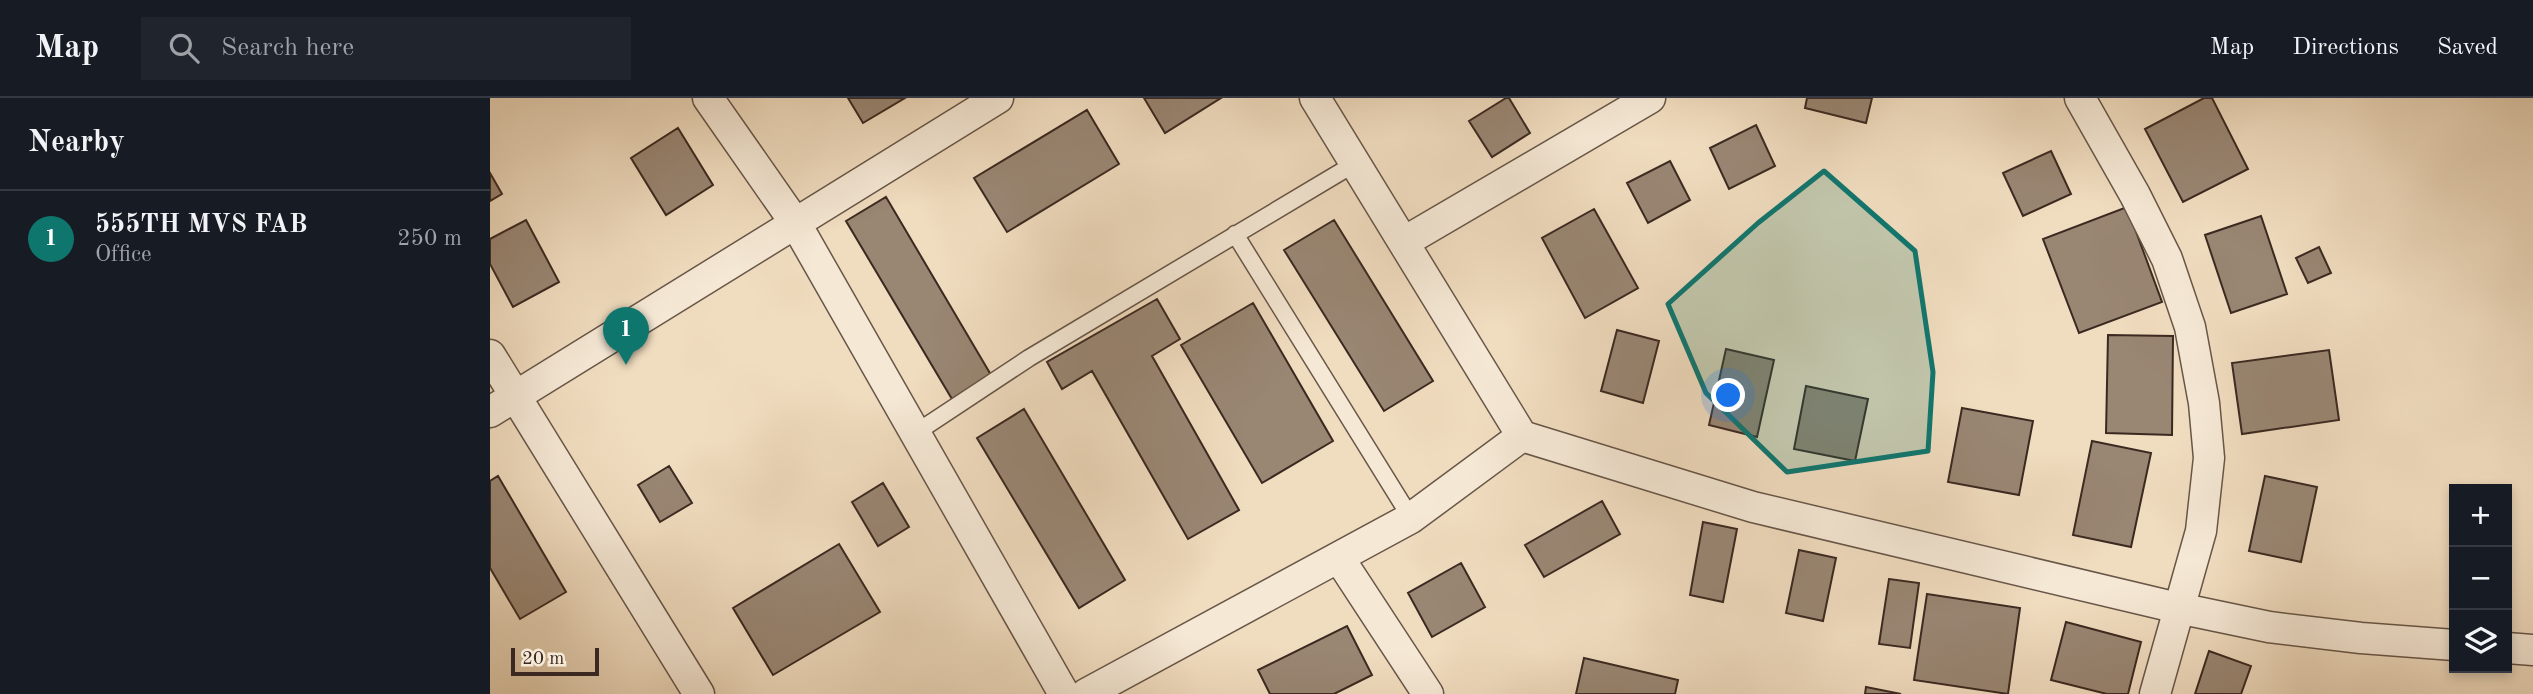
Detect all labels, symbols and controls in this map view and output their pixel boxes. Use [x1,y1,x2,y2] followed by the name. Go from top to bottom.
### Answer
[141,17,631,80] search box
[165,29,203,67] icon: search
[35,32,99,65] text: Map
[221,35,354,61] text: Search here
[2210,36,2254,60] text: Map
[2292,36,2399,60] text: Directions
[2437,36,2498,60] text: Saved
[28,128,125,158] text: Nearby
[95,212,307,238] text: 555TH MVS FAB
[44,227,58,250] text: 1
[397,227,462,250] text: 250 m
[95,243,152,266] text: Office
[603,307,649,365] pin: 1
[1711,378,1745,412] your location
[2449,484,2512,673] map controls
[2449,484,2512,547] button: +
[2449,547,2512,610] button: −
[2449,610,2512,673] button: layers
[511,645,598,677] scale bar
[522,650,564,669] text: 20 m

